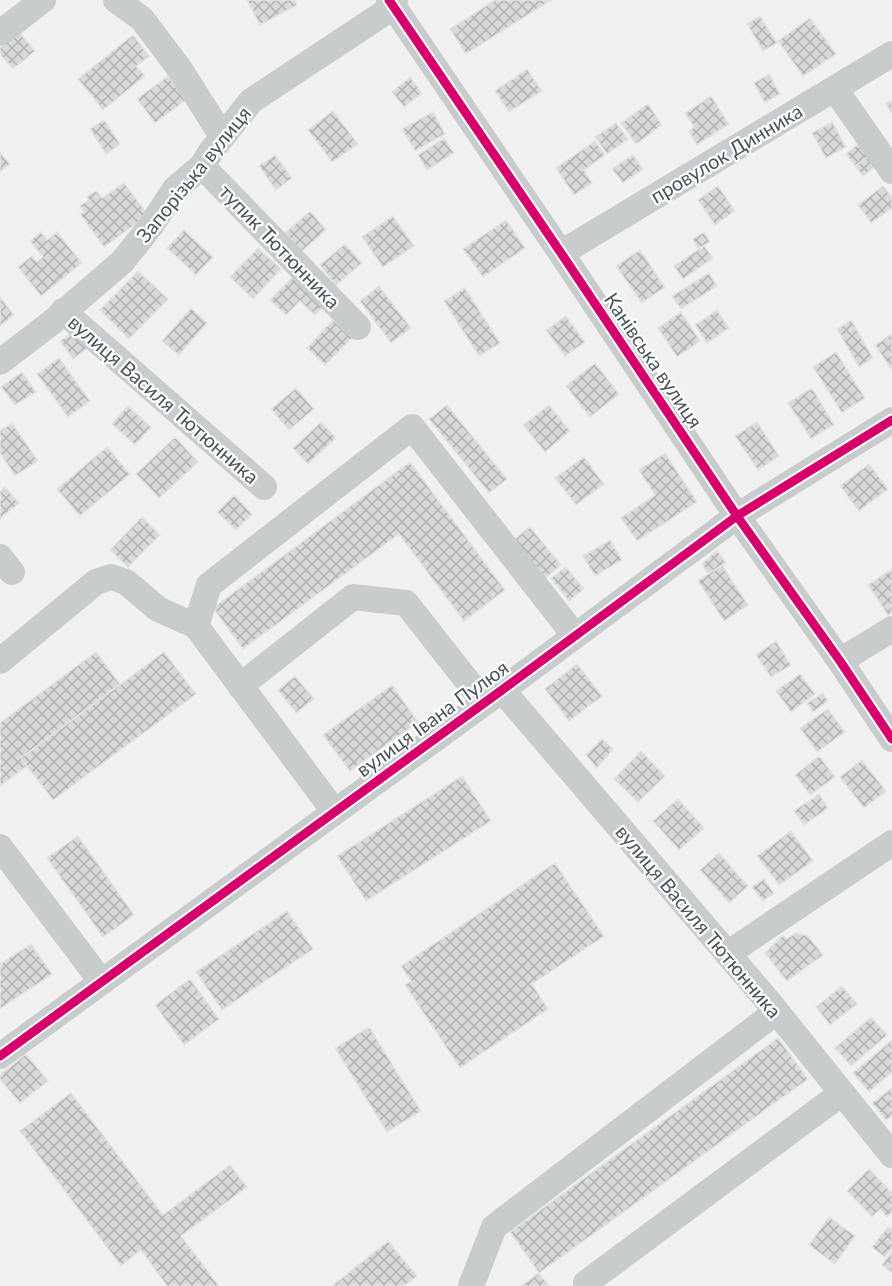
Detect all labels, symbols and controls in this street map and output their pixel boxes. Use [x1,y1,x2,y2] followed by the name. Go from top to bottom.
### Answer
[646,98,806,208] street label: провулок Динника
[131,101,255,247] street label: Запорізька вулиця
[215,179,345,313] street label: тупик Тютюнника
[600,288,708,432] street label: Канівська вулиця
[64,310,264,488] street label: вулиця Василя Тютюнника
[351,655,513,781] street label: вулиця Івана Пулюя
[611,820,787,1022] street label: вулиця Василя Тютюнника

